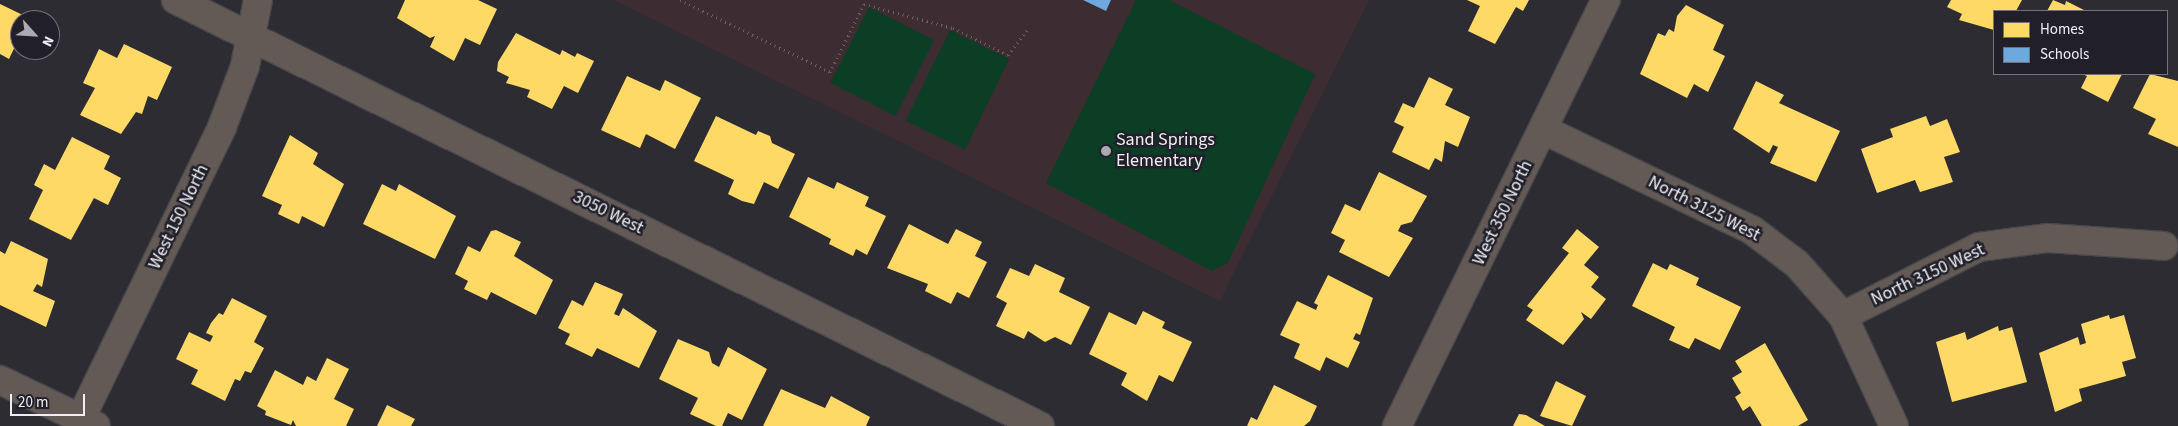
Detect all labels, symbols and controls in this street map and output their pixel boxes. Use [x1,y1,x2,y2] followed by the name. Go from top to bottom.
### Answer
[10,10,60,60] north arrow
[1993,10,2168,75] legend
[2040,19,2084,40] text: Homes
[37,33,59,50] text: N
[2040,44,2089,65] text: Schools
[1116,130,1215,172] place label: Sand Springs Elementary
[1100,145,1112,157] marker: Sand Springs Elementary
[1468,157,1538,269] street label: West 350 North
[144,161,214,273] street label: West 150 North
[1644,171,1764,247] street label: North 3125 West
[569,187,647,239] street label: 3050 West
[1868,239,1988,311] street label: North 3150 West
[12,384,88,416] scale bar
[18,392,48,413] text: 20 m

